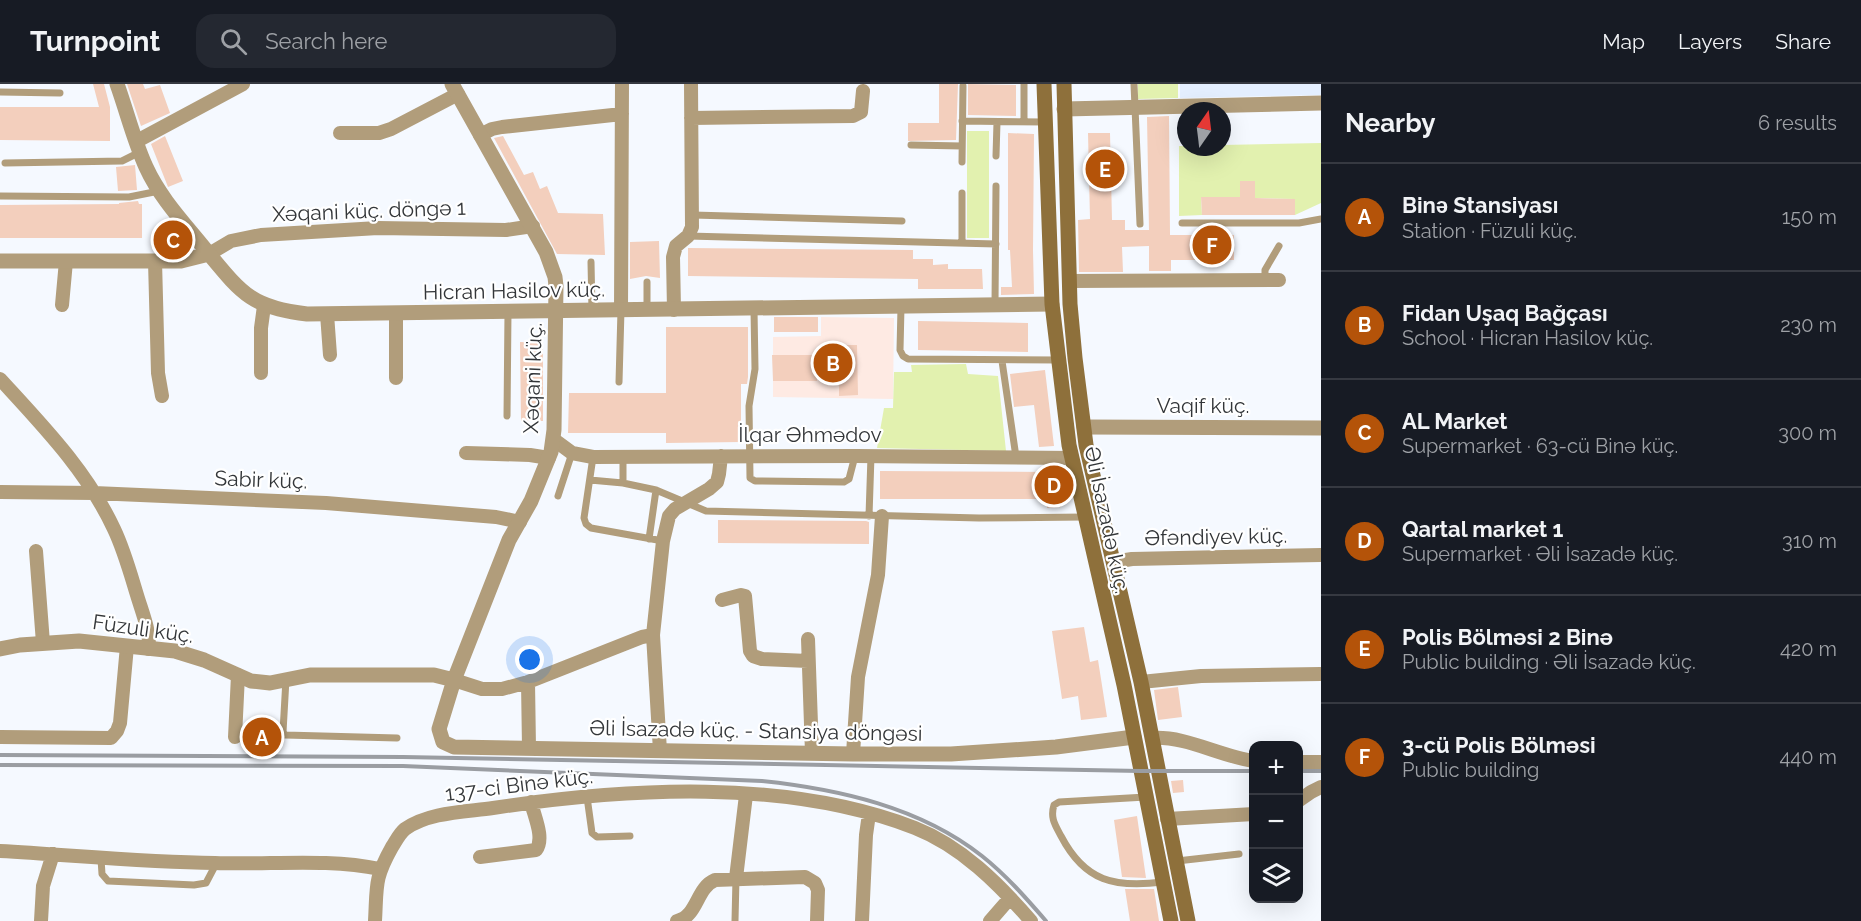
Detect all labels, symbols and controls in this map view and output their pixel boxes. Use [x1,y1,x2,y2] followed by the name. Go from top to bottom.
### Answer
[196,14,616,68] search box
[30,25,160,58] text: Turnpoint
[217,25,250,58] icon: search
[265,28,387,54] text: Search here
[1602,29,1645,54] text: Map
[1678,29,1742,54] text: Layers
[1775,29,1831,54] text: Share
[1177,102,1231,156] north arrow
[1345,108,1435,138] text: Nearby
[1758,111,1837,135] text: 6 results
[1086,146,1124,191] pin: E
[1402,192,1558,218] text: Binǝ Stansiyası
[272,195,466,226] street label: Xəqani küç. döngə 1
[1358,205,1371,229] text: A
[1782,205,1837,229] text: 150 m
[154,218,192,262] pin: C
[1402,219,1577,243] text: Station · Füzuli küç.
[1192,222,1232,268] pin: F
[423,276,605,305] street label: Hicran Hasilov küç.
[1402,300,1608,326] text: Fidan Uşaq Bağçası
[1358,313,1371,337] text: B
[1780,313,1837,337] text: 230 m
[518,322,547,434] street label: Xəqani küç.
[1402,326,1653,350] text: School · Hicran Hasilov küç.
[814,340,852,386] pin: B
[1156,393,1250,418] street label: Vaqif küç.
[1402,408,1508,434] text: AL Market
[1358,421,1371,445] text: C
[1778,421,1837,445] text: 300 m
[738,422,882,447] street label: İlqar Əhmədov
[1402,434,1678,458] text: Supermarket · 63-cü Binə küç.
[1080,444,1135,596] street label: Əli İsazadə küç.
[1034,462,1074,508] pin: D
[214,465,308,494] street label: Sabir küç.
[1402,516,1563,542] text: Qartal market 1
[1145,523,1287,550] street label: Əfəndiyev küç.
[1357,529,1372,553] text: D
[1782,529,1837,553] text: 310 m
[1402,542,1678,566] text: Supermarket · Əli İsazadə küç.
[91,609,195,648] street label: Füzuli küç.
[1402,624,1613,650] text: Polis Bölməsi 2 Binə
[1358,637,1371,661] text: E
[1780,637,1837,661] text: 420 m
[515,645,544,674] your location
[1402,650,1696,674] text: Public building · Əli İsazadə küç.
[242,714,282,760] pin: A
[589,715,923,746] street label: Əli İsazadə küç. - Stansiya döngəsi
[1402,732,1596,758] text: 3-cü Polis Bölməsi
[1249,741,1303,903] map controls
[1249,741,1303,795] button: +
[1359,745,1370,769] text: F
[1779,745,1837,769] text: 440 m
[1402,758,1539,782] text: Public building
[444,763,594,806] street label: 137-ci Binə küç.
[1249,795,1303,849] button: −
[1249,849,1303,903] button: layers

